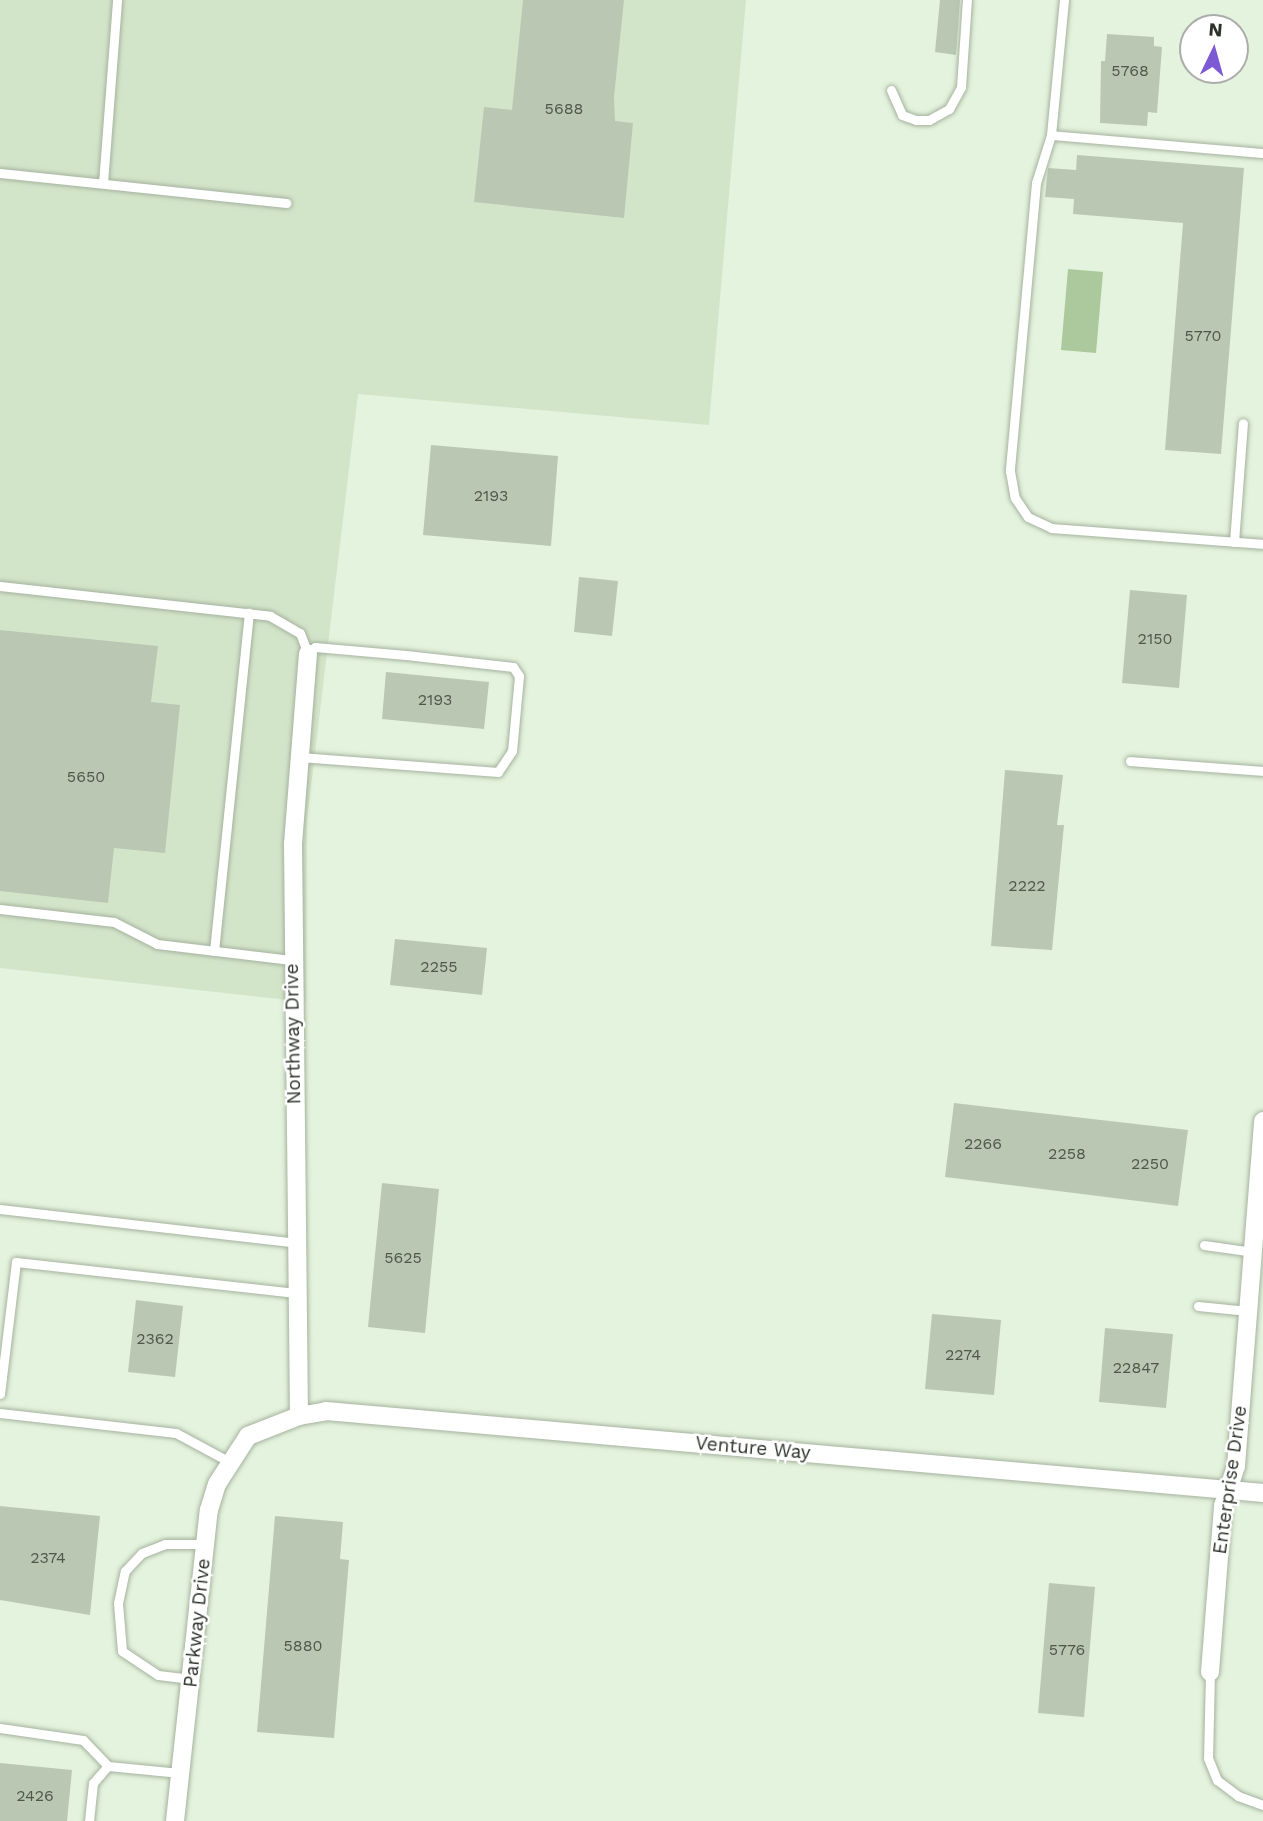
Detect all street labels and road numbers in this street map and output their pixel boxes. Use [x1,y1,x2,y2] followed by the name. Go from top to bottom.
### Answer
[280,963,306,1105] street label: Northway Drive
[1208,1404,1252,1556] street label: Enterprise Drive
[694,1432,812,1464] street label: Venture Way
[179,1557,215,1689] street label: Parkway Drive

